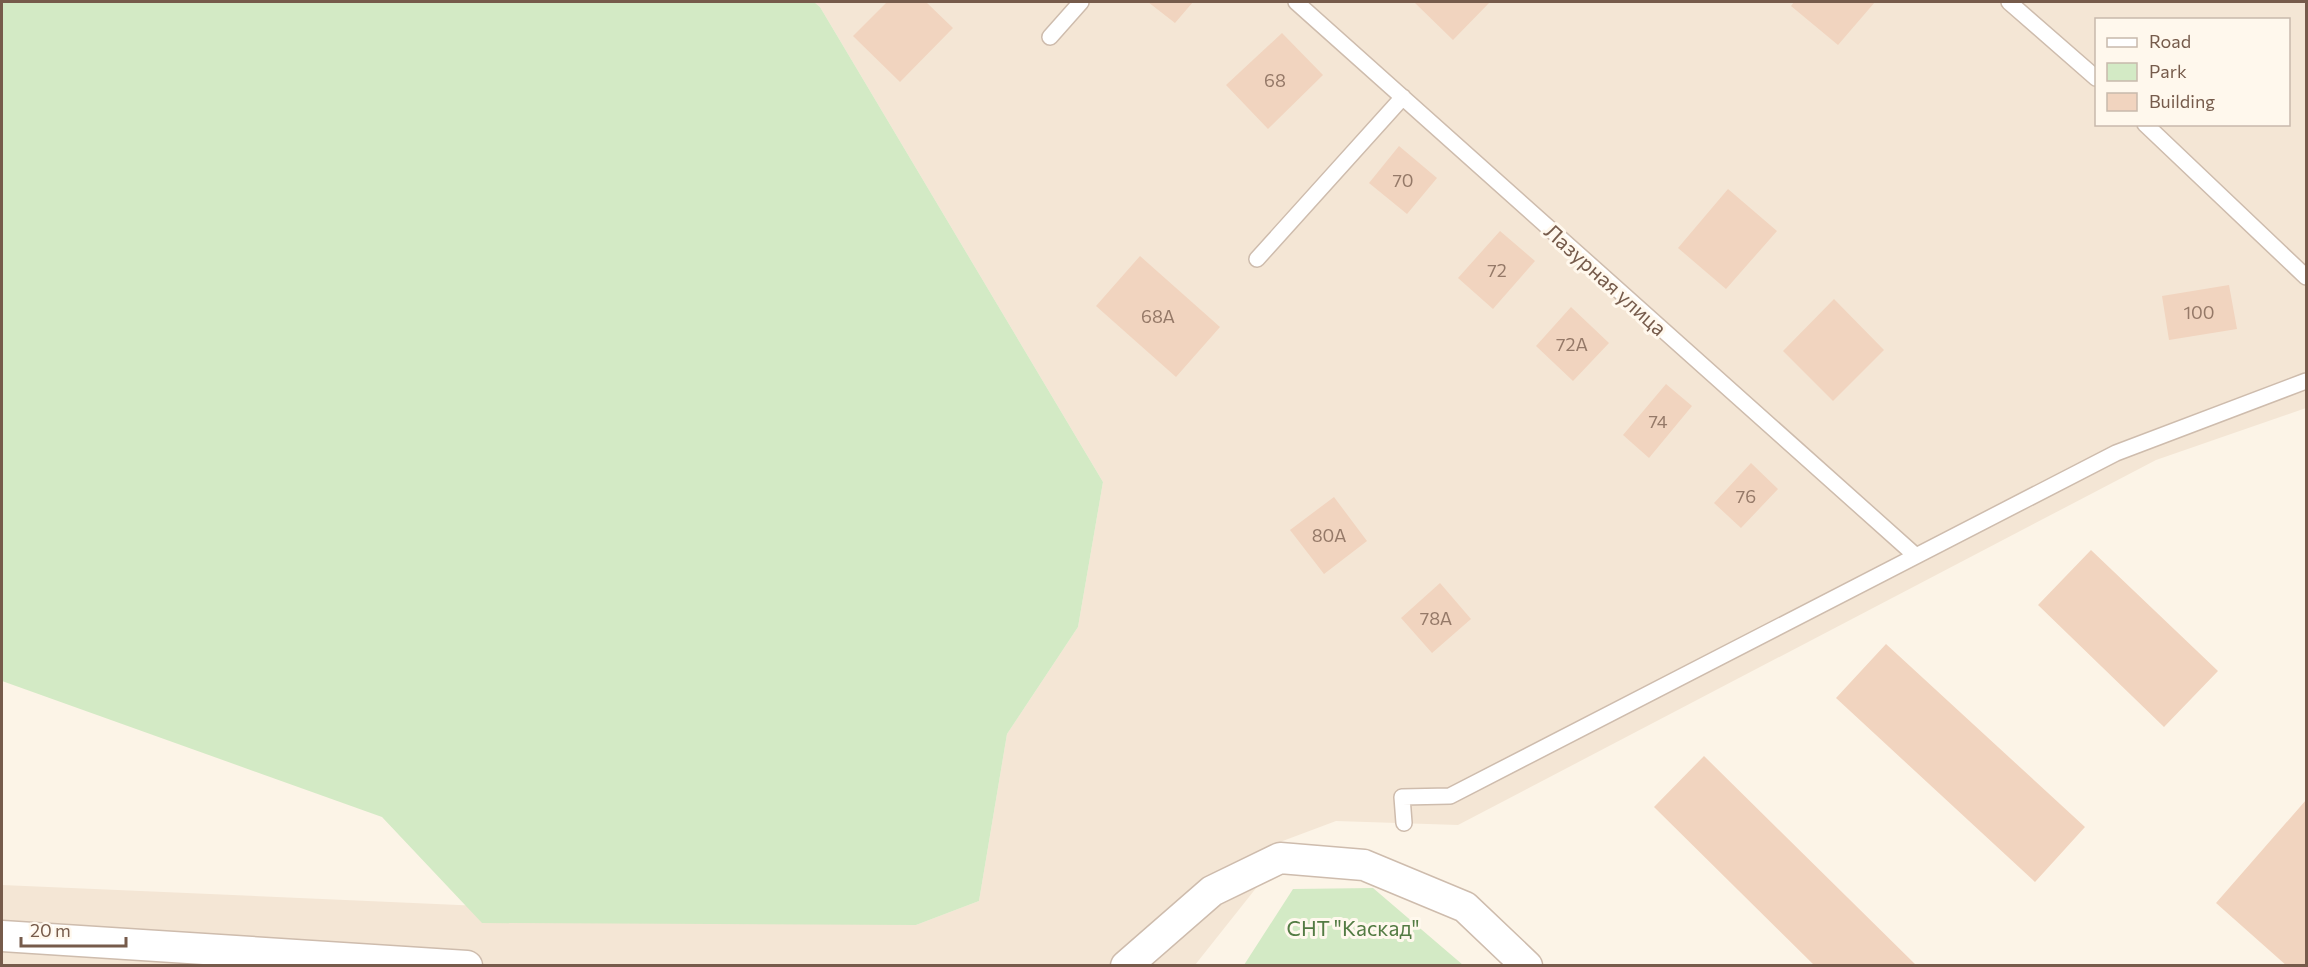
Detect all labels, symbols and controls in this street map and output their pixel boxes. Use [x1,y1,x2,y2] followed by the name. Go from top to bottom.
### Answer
[2095,18,2290,126] legend
[2149,30,2191,52] text: Road
[2149,60,2187,82] text: Park
[1264,69,1286,91] house number: 68
[2149,90,2215,112] text: Building
[1392,169,1414,191] house number: 70
[1540,218,1672,340] street label: Лазурная улица
[1487,259,1507,281] house number: 72
[2183,301,2215,323] house number: 100
[1141,305,1175,327] house number: 68А
[1556,333,1588,355] house number: 72А
[1648,410,1668,432] house number: 74
[1736,485,1756,507] house number: 76
[1312,524,1346,546] house number: 80А
[1420,607,1452,629] house number: 78А
[21,910,126,948] scale bar
[1287,915,1420,940] park label: СНТ "Каскад"
[30,919,71,941] text: 20 m

